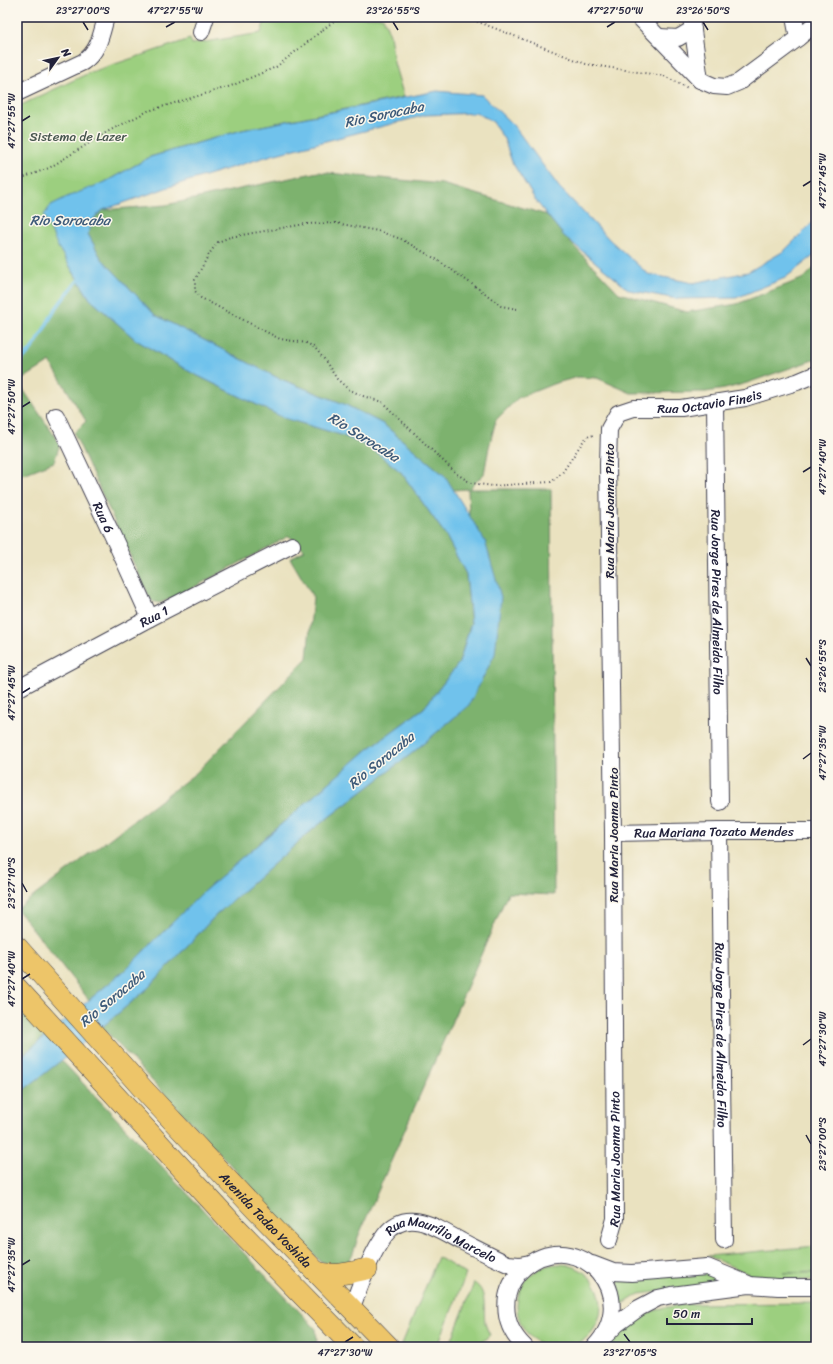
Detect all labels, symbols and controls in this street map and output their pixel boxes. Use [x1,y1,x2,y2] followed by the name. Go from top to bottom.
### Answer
[56,2,111,20] text: 23°27'00"S
[147,2,203,20] text: 47°27'55"W
[366,2,420,20] text: 23°26'55"S
[587,2,643,20] text: 47°27'50"W
[676,2,731,20] text: 23°26'50"S
[38,38,78,78] north arrow
[55,44,76,62] text: N
[3,93,21,149] text: 47°27'55"W
[342,94,428,135] water label: Rio Sorocaba
[29,125,127,148] park label: Sistema de Lazer
[814,153,832,209] text: 47°27'45"W
[30,208,112,233] water label: Rio Sorocaba
[3,379,21,435] text: 47°27'50"W
[657,382,765,420] street label: Rua Octavio Fineis
[323,406,406,470] water label: Rio Sorocaba
[814,439,832,495] text: 47°27'40"W
[598,443,621,579] street label: Rua Maria Joanna Pinto
[86,498,121,537] street label: Rua 6
[704,509,730,695] street label: Rua Jorge Pires de Almeida Filho
[135,599,173,634] street label: Rua 1
[814,639,832,693] text: 23°26'55"S
[3,665,21,721] text: 47°27'45"W
[342,724,422,795] water label: Rio Sorocaba
[814,725,832,780] text: 47°27'35"W
[602,767,625,903] street label: Rua Maria Joanna Pinto
[634,820,795,845] street label: Rua Mariana Tozato Mendes
[3,856,21,909] text: 23°27'10"S
[708,942,734,1128] street label: Rua Jorge Pires de Almeida Filho
[3,951,21,1007] text: 47°27'40"W
[74,962,153,1034] water label: Rio Sorocaba
[814,1011,832,1067] text: 47°27'30"W
[602,1091,627,1229] street label: Rua Maria Joanna Pinto
[814,1116,832,1171] text: 23°27'00"S
[213,1165,318,1274] street label: Avenida Tadao Yoshida
[379,1209,501,1269] street label: Rua Maurílio Marcelo
[3,1237,21,1292] text: 47°27'35"W
[667,1300,752,1326] scale bar
[673,1303,700,1325] text: 50 m
[317,1344,373,1362] text: 47°27'30"W
[603,1344,658,1362] text: 23°27'05"S

